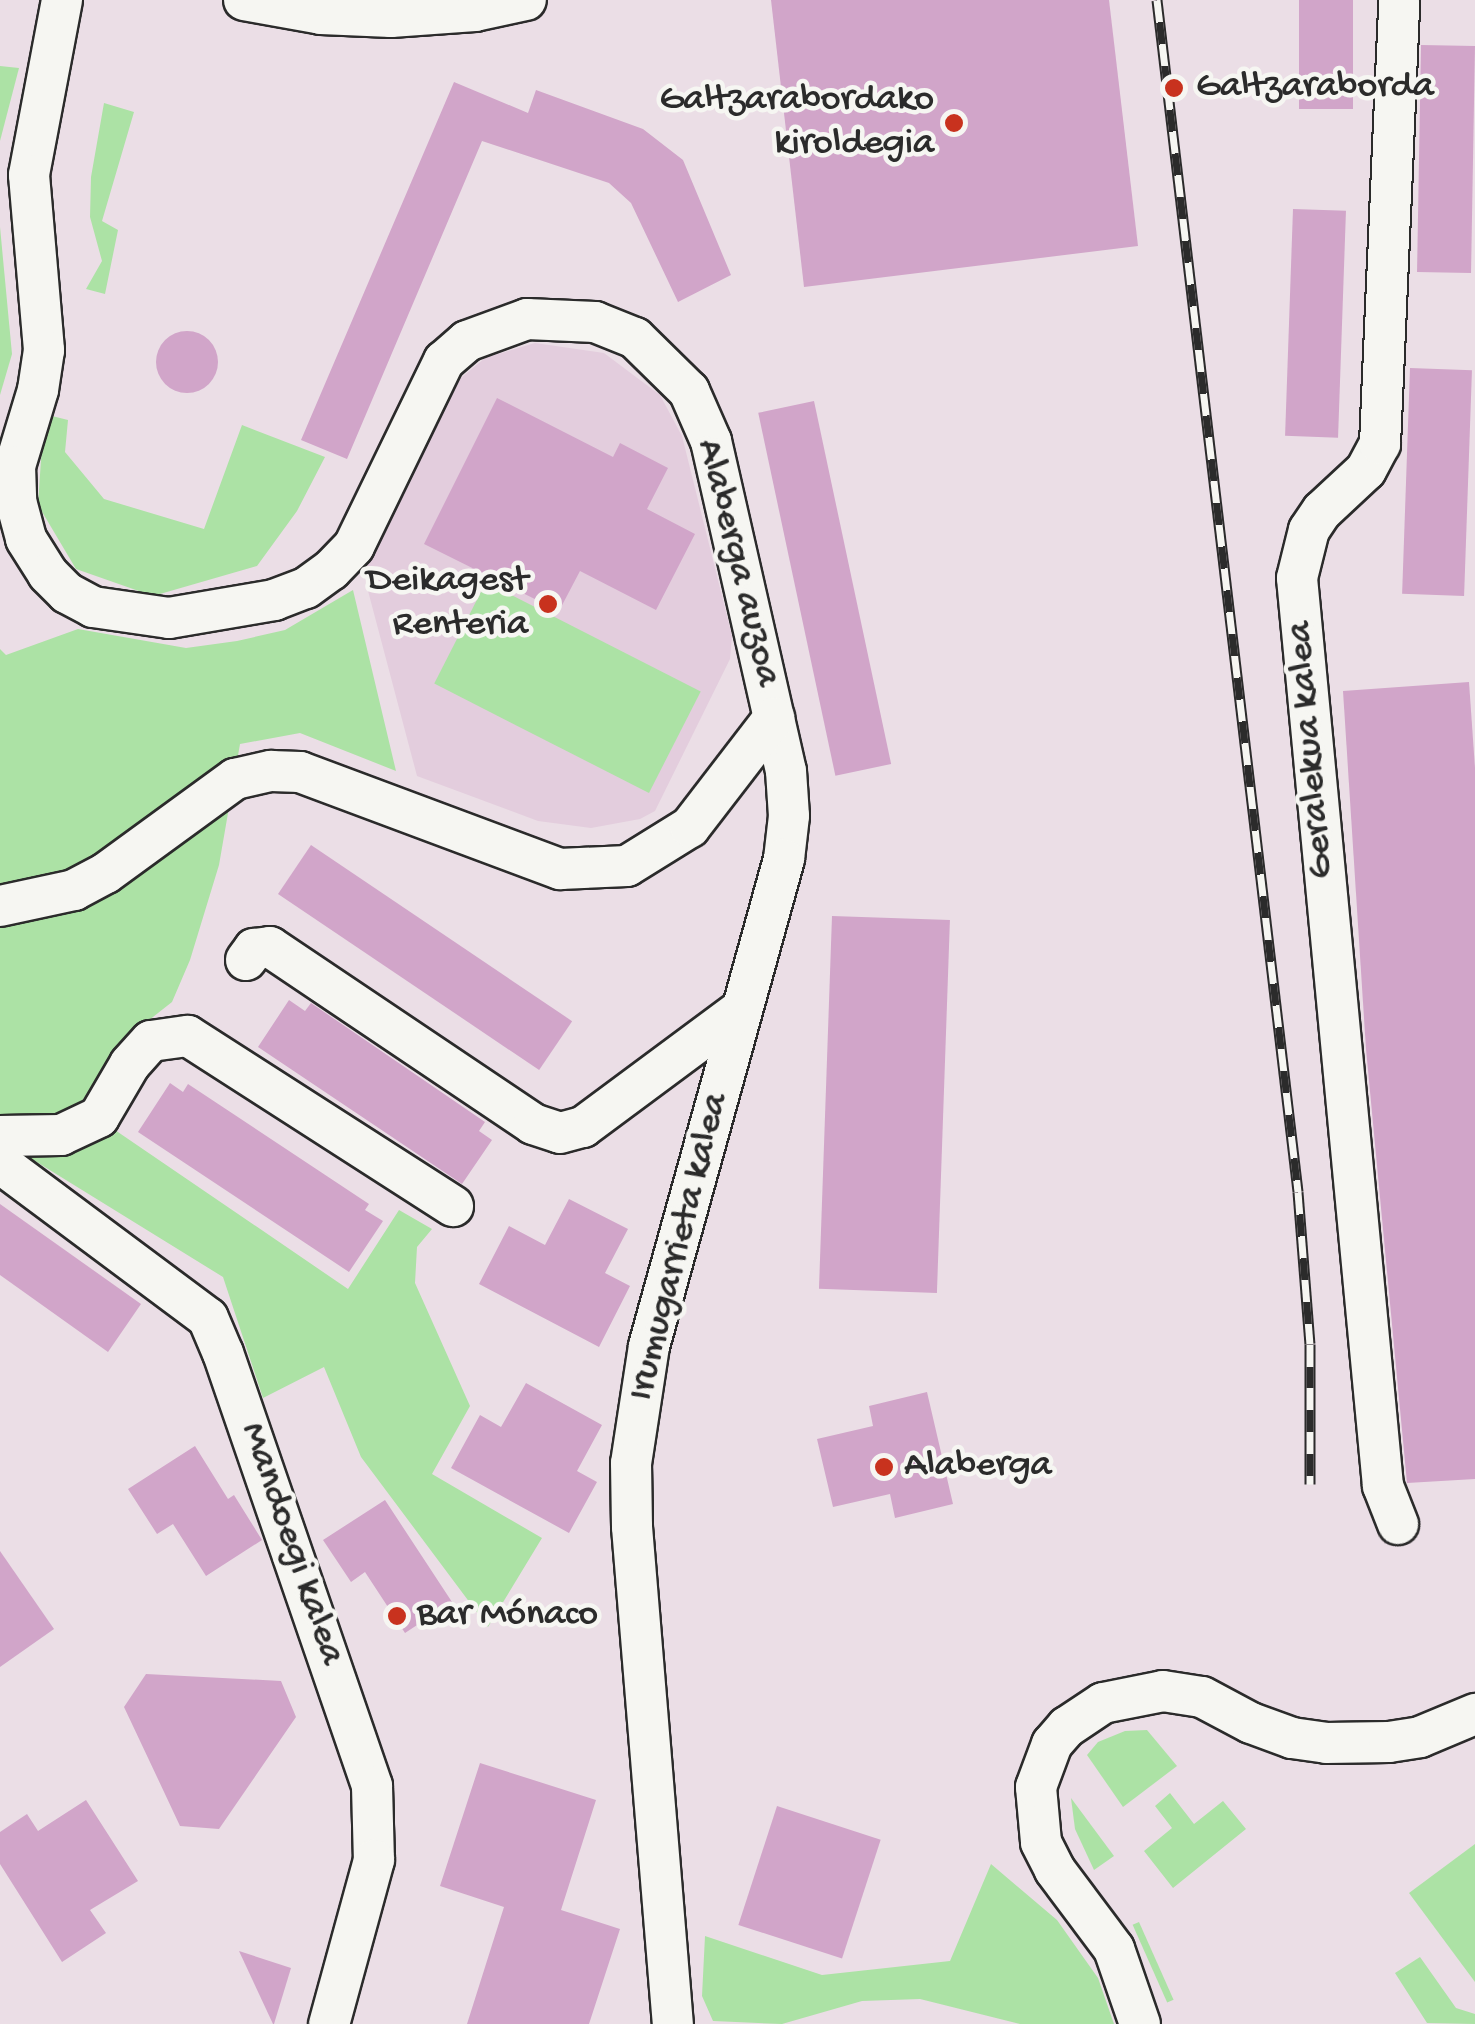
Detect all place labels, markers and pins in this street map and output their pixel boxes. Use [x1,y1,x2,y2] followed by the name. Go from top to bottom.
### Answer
[1196,65,1434,111] place label: Galtzaraborda
[1161,75,1187,101] marker: Galtzaraborda
[659,78,934,168] place label: Galtzarabordako kiroldegia
[943,112,965,134] marker: Galtzarabordako kiroldegia
[367,559,528,648] place label: Deikagest Renteria
[537,593,559,615] marker: Deikagest Renteria
[904,1444,1052,1490] place label: Alaberga
[873,1456,895,1478] marker: Alaberga
[417,1593,598,1639] place label: Bar Mónaco
[386,1605,408,1627] marker: Bar Mónaco

